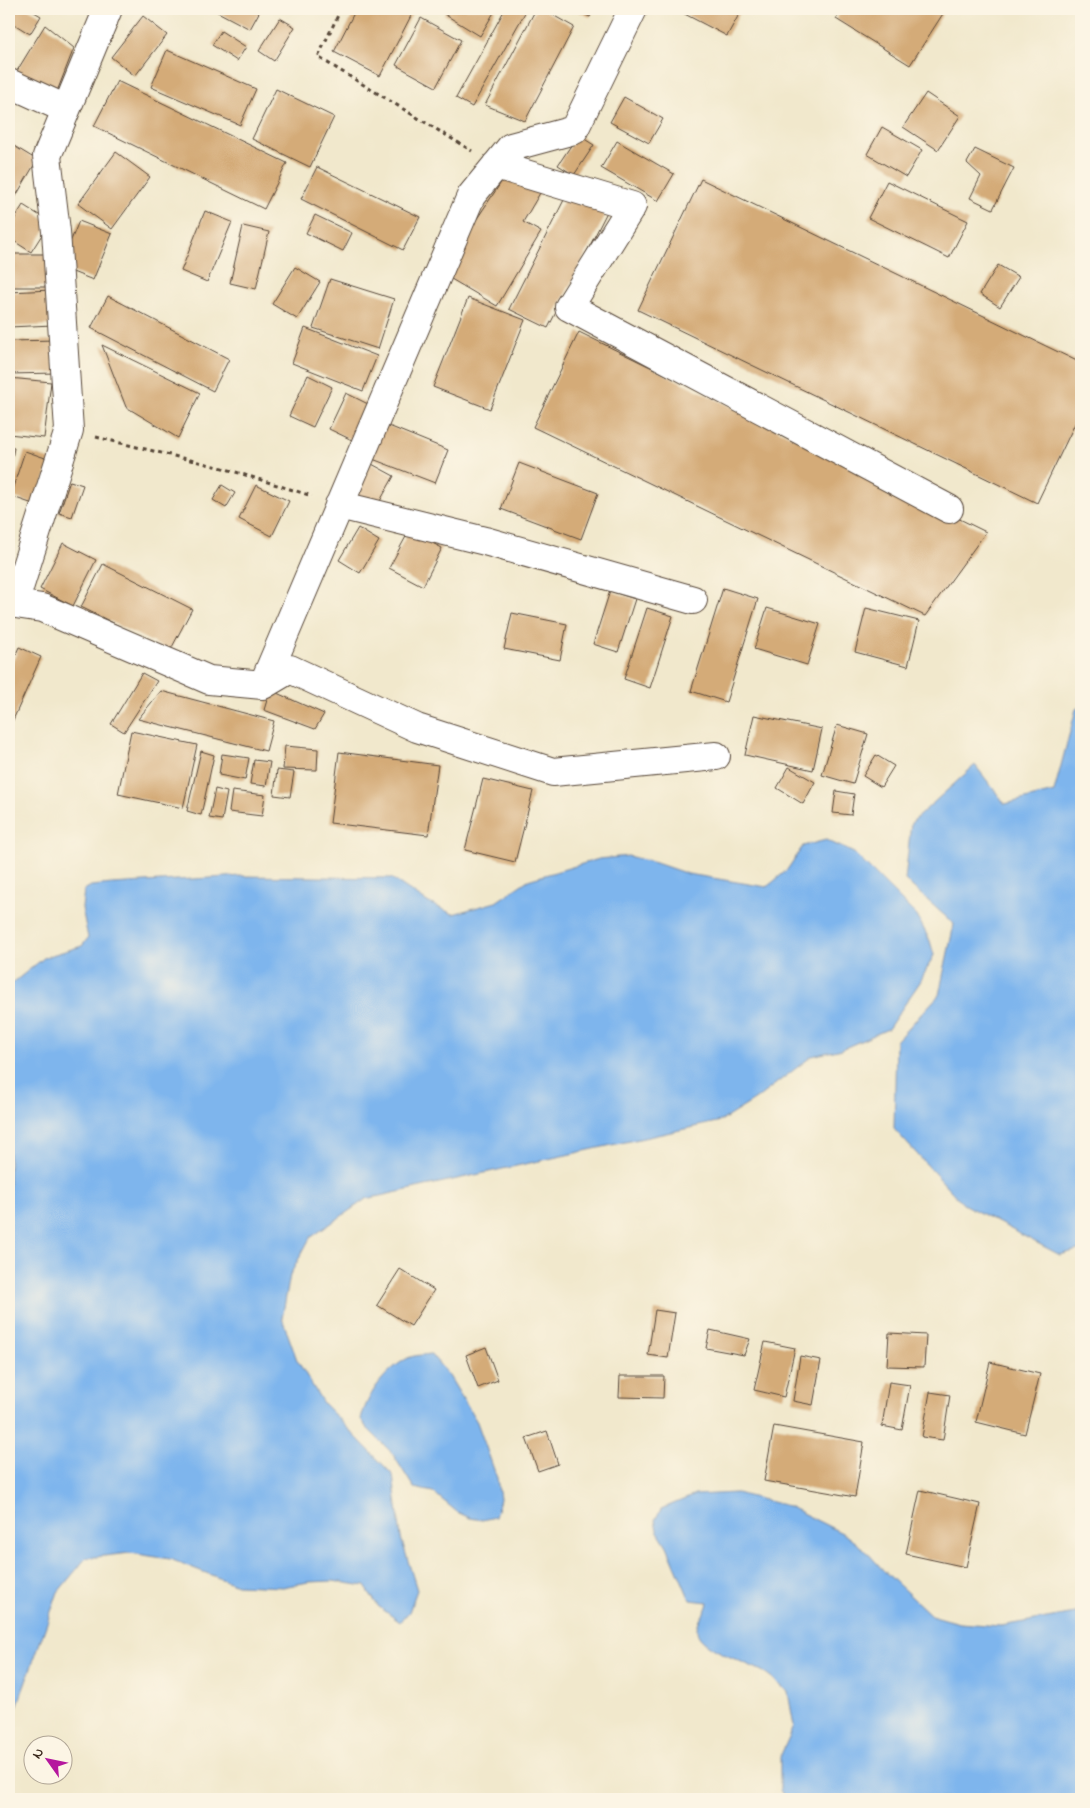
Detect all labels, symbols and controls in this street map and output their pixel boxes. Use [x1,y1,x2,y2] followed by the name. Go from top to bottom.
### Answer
[22,1736,72,1786] north arrow
[27,1744,50,1763] text: N

